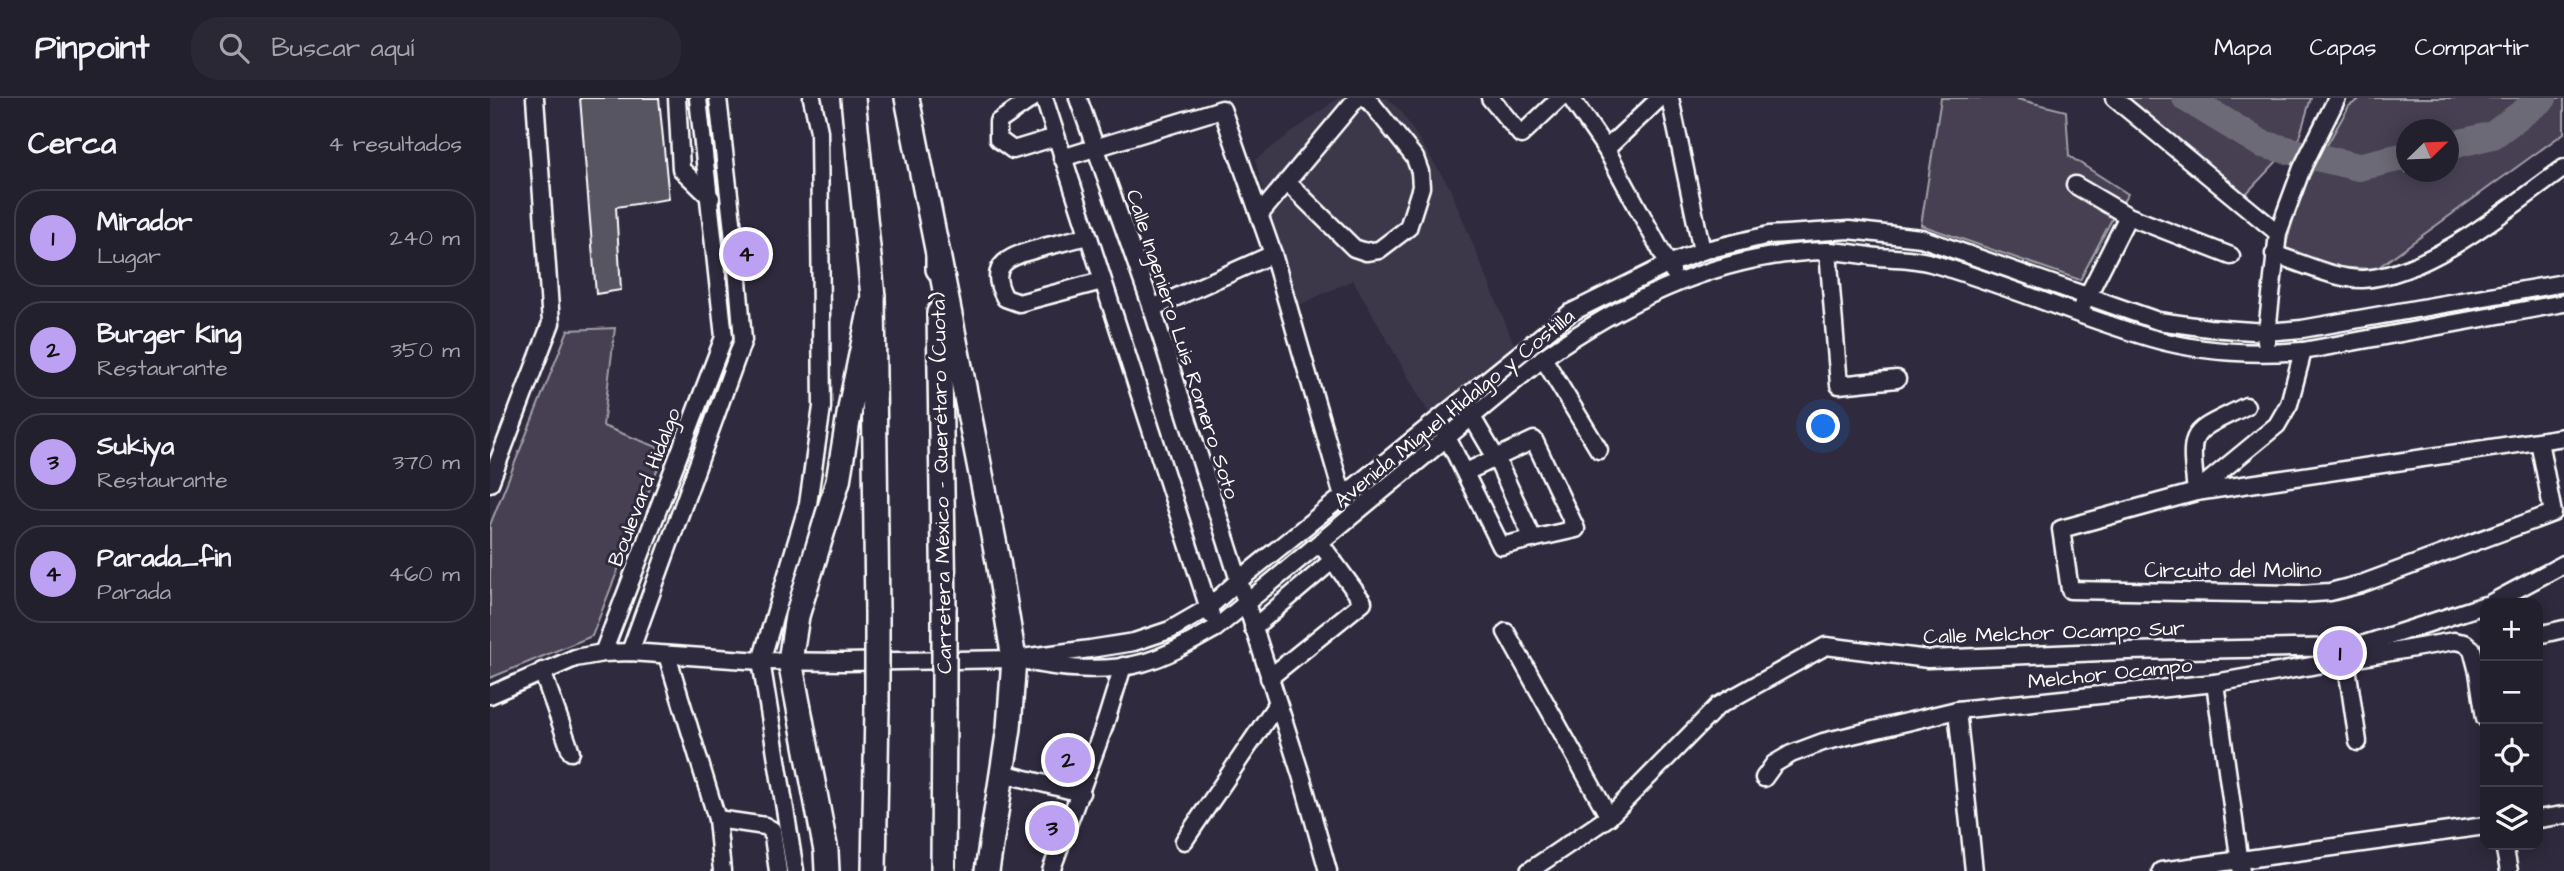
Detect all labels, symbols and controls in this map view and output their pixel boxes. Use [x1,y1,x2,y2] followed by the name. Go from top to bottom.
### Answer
[191,17,681,80] search box
[35,25,149,71] text: Pinpoint
[215,29,253,67] icon: search
[271,30,414,66] text: Buscar aquí
[2214,31,2272,65] text: Mapa
[2310,31,2376,65] text: Capas
[2414,31,2529,65] text: Compartir
[2396,119,2459,182] north arrow
[28,123,116,165] text: Cerca
[328,128,462,160] text: 4 resultados
[1117,186,1246,503] street label: Calle Ingeniero Luis Romero Soto
[97,204,192,240] text: Mirador
[52,222,54,254] text: 1
[390,222,460,254] text: 240 m
[723,228,769,280] pin: 4
[97,240,161,272] text: Lugar
[924,292,959,674] street label: Carretera México - Querétaro (Cuota)
[1328,302,1582,516] street label: Avenida Miguel Hidalgo y Costilla
[97,316,241,352] text: Burger King
[46,334,60,366] text: 2
[390,334,460,366] text: 350 m
[97,352,228,384] text: Restaurante
[601,404,690,571] street label: Boulevard Hidalgo
[1806,409,1840,443] your location
[97,428,174,464] text: Sukiya
[47,446,59,478] text: 3
[393,446,460,478] text: 370 m
[97,464,228,496] text: Restaurante
[97,540,231,576] text: Parada_fin
[2144,556,2322,585] street label: Circuito del Molino
[45,558,61,590] text: 4
[388,558,460,590] text: 460 m
[97,576,171,608] text: Parada
[2480,598,2543,850] map controls
[2480,598,2543,661] button: +
[1923,613,2186,653] street label: Calle Melchor Ocampo Sur
[2317,627,2363,679] pin: 1
[2026,650,2194,698] street label: Melchor Ocampo
[2480,661,2543,724] button: −
[2480,724,2543,787] button: locate
[1045,734,1091,786] pin: 2
[2480,787,2543,850] button: layers
[1029,802,1075,854] pin: 3

